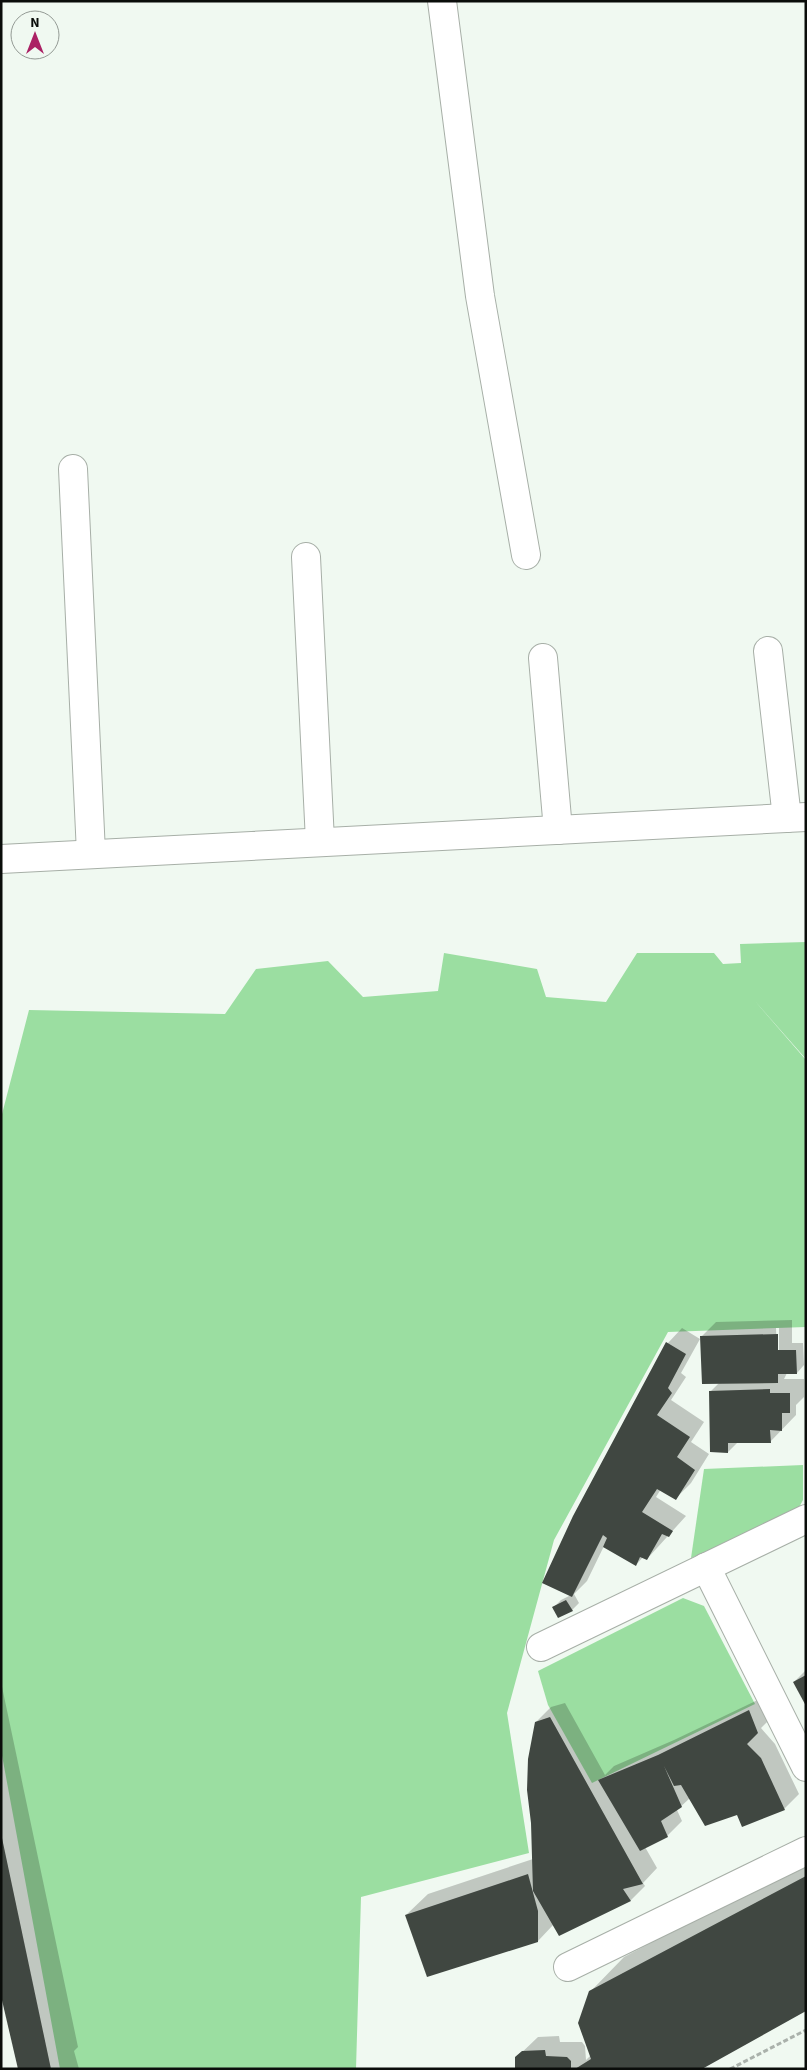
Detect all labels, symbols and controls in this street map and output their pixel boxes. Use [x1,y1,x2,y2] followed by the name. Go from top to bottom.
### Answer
[10,10,60,60] north arrow
[30,13,40,33] text: N

